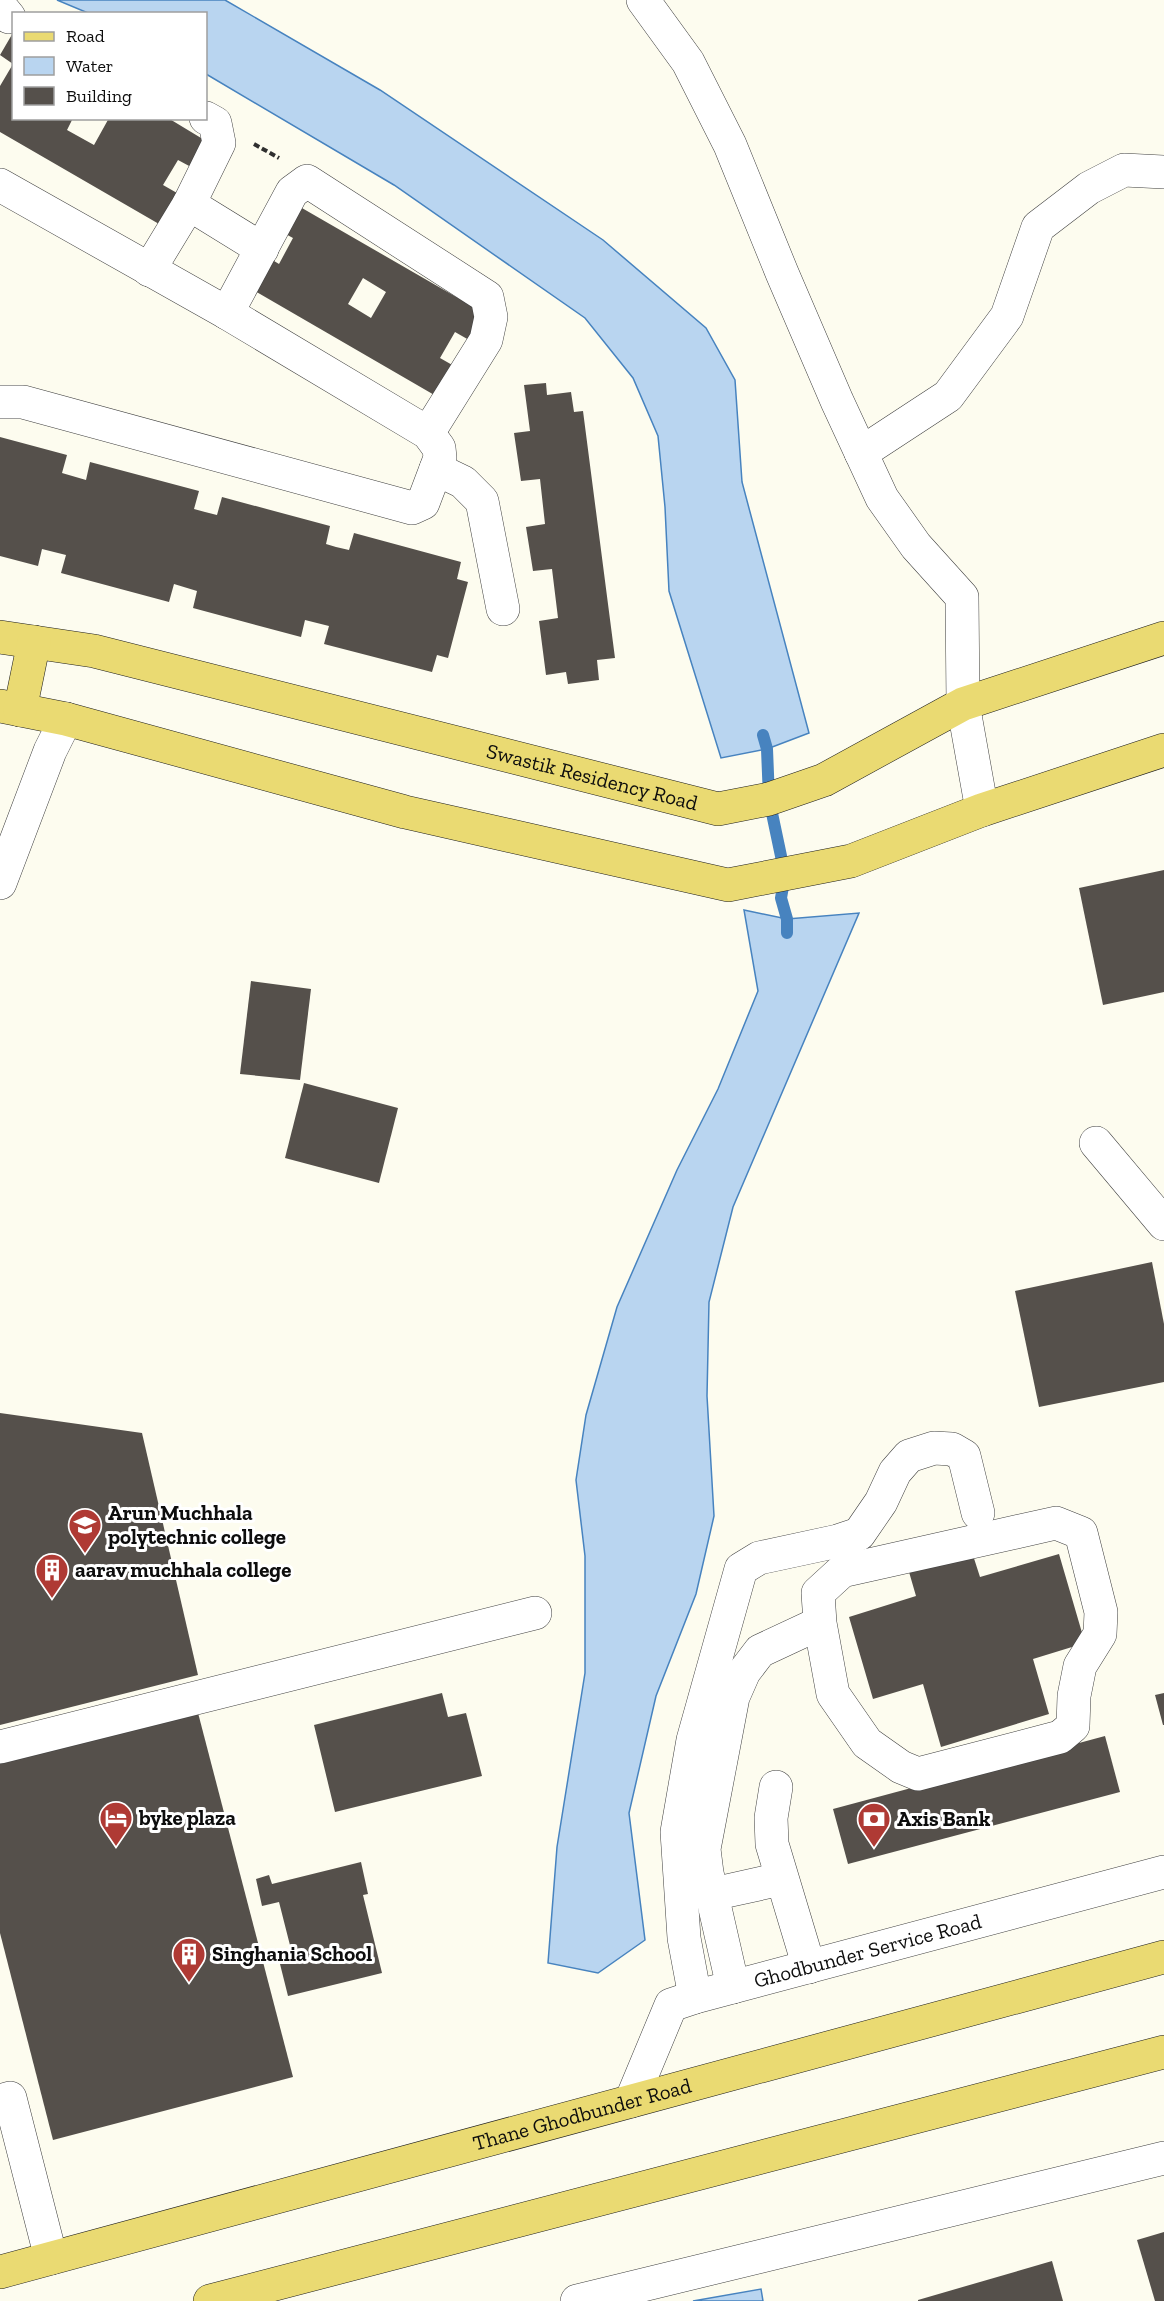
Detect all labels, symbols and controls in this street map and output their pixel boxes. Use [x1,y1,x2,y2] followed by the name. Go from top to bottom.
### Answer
[12,12,207,120] legend
[66,25,105,47] text: Road
[66,55,113,77] text: Water
[66,85,132,107] text: Building
[484,738,701,816] street label: Swastik Residency Road
[108,1500,286,1549] place label: Arun Muchhala polytechnic college
[67,1507,103,1554] school or university icon: Arun Muchhala polytechnic college
[34,1552,70,1599] building icon: aarav muchhala college
[75,1557,291,1582] place label: aarav muchhala college
[98,1800,134,1847] hotel icon: byke plaza
[856,1801,892,1848] bank icon: Axis Bank
[138,1805,236,1830] place label: byke plaza
[897,1806,991,1831] place label: Axis Bank
[751,1908,984,1993] street label: Ghodbunder Service Road
[171,1936,207,1983] building icon: Singhania School
[212,1941,372,1966] place label: Singhania School
[470,2072,694,2155] street label: Thane Ghodbunder Road

